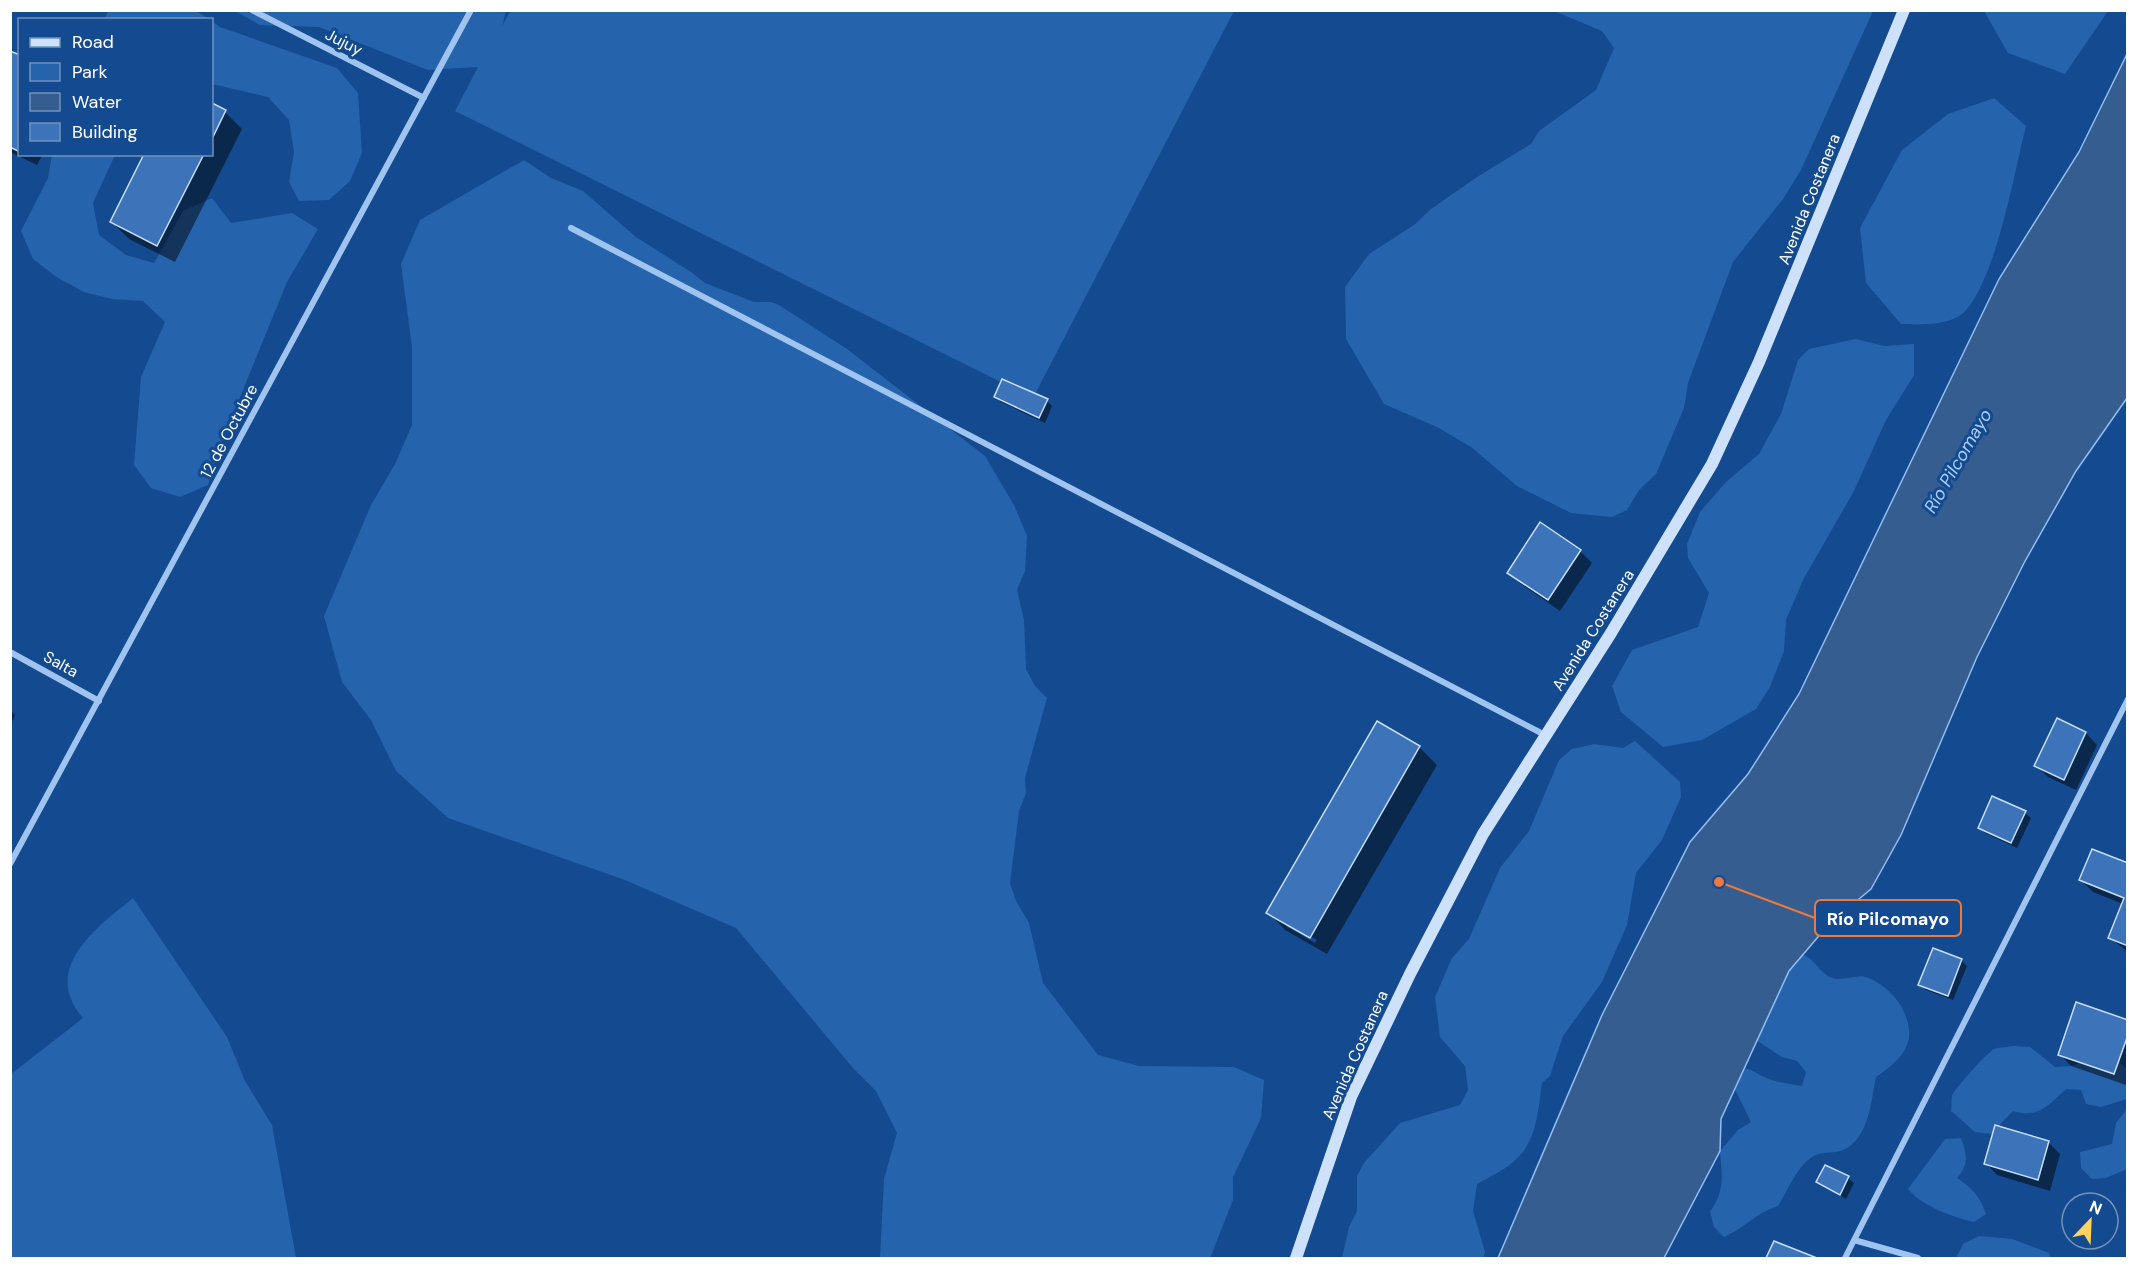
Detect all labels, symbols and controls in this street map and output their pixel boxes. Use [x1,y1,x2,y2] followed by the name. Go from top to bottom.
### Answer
[18,18,213,156] legend
[322,24,366,60] street label: Jujuy
[72,30,114,54] text: Road
[72,60,108,84] text: Park
[72,90,122,114] text: Water
[72,120,137,144] text: Building
[1773,130,1845,268] street label: Avenida Costanera
[195,380,263,482] street label: 12 de Octubre
[1918,405,1998,517] water label: Río Pilcomayo
[1547,565,1639,695] street label: Avenida Costanera
[40,646,82,682] street label: Salta
[1815,900,1961,936] callout: Río Pilcomayo
[1827,907,1949,931] text: Río Pilcomayo
[1317,987,1393,1123] street label: Avenida Costanera
[2060,1191,2120,1251] north arrow
[2086,1196,2105,1220] text: N

